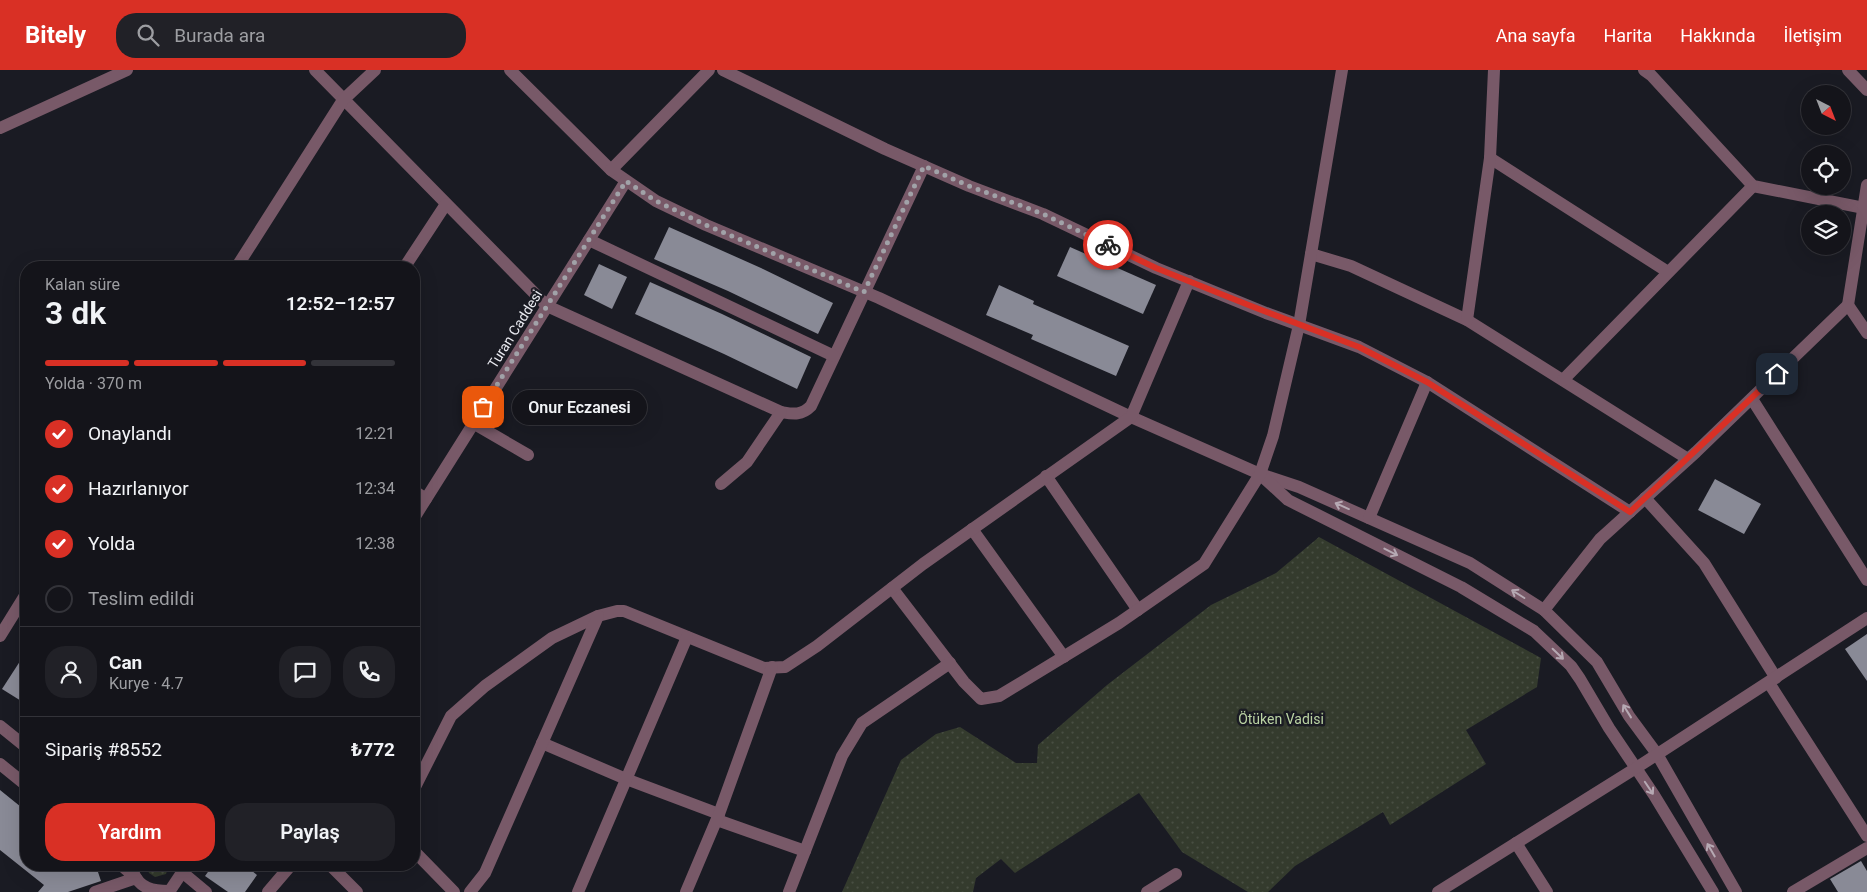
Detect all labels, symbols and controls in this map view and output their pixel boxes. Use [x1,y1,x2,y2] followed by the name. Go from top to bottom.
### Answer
[116,13,466,58] search box
[25,21,86,49] text: Bitely
[134,21,162,49] icon: search
[174,24,265,47] text: Burada ara
[1496,25,1575,46] text: Ana sayfa
[1603,25,1652,46] text: Harita
[1680,25,1755,46] text: Hakkında
[1783,25,1842,46] text: İletişim
[1801,85,1851,135] north arrow
[1801,85,1851,255] map controls
[1801,145,1851,195] button: locate
[1801,205,1851,255] button: layers
[1083,220,1133,270] courier
[1094,231,1122,259] icon: bike
[45,275,120,294] text: Kalan süre
[485,287,545,371] street label: Turan Caddesi
[286,292,395,315] text: 12:52–12:57
[45,294,106,332] text: 3 dk
[1756,353,1798,395] pin
[1763,360,1791,388] icon: home
[45,374,142,393] text: Yolda · 370 m
[462,386,504,428] pin
[513,390,648,424] callout: Onur Eczanesi
[469,393,497,421] icon: bag
[528,398,631,417] text: Onur Eczanesi
[45,420,73,448] icon: check
[88,422,172,445] text: Onaylandı
[355,424,395,443] text: 12:21
[45,475,73,503] icon: check
[88,477,189,500] text: Hazırlanıyor
[355,479,395,498] text: 12:34
[1335,500,1350,510] one-way arrow
[45,530,73,558] icon: check
[88,532,135,555] text: Yolda
[355,534,395,553] text: 12:38
[1383,548,1398,557] one-way arrow
[88,587,194,610] text: Teslim edildi
[1512,588,1526,598] one-way arrow
[45,646,97,698] button: person
[279,646,331,698] button: chat
[343,646,395,698] button: phone
[1552,648,1565,660] one-way arrow
[109,651,142,674] text: Can
[109,674,184,693] text: Kurye · 4.7
[1621,705,1631,719] one-way arrow
[1238,711,1324,727] park label: Ötüken Vadisi
[45,738,162,761] text: Sipariş #8552
[351,738,395,761] text: ₺772
[1644,781,1654,795] one-way arrow
[45,803,215,861] button: Yardım
[225,803,395,861] button: Paylaş
[1706,843,1716,858] one-way arrow

